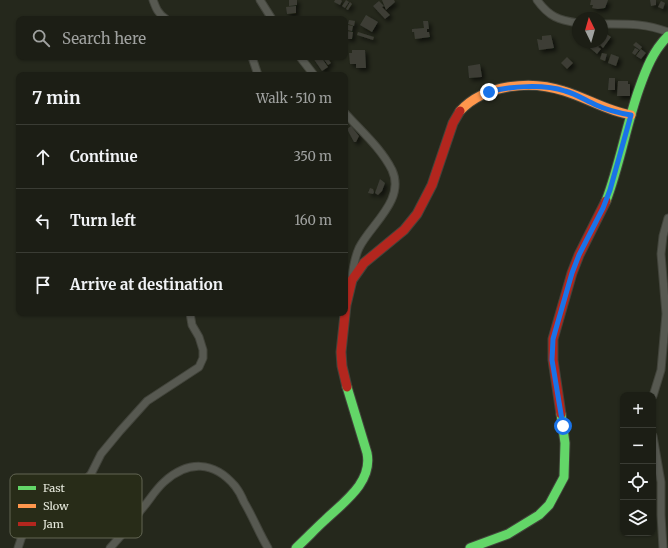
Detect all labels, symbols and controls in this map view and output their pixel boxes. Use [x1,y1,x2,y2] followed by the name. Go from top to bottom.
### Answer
[572,12,608,48] north arrow
[16,16,348,60] search box
[30,27,52,49] icon: search
[62,29,146,48] text: Search here
[480,83,498,101] route end
[32,87,81,109] text: 7 min
[256,90,332,107] text: Walk · 510 m
[32,146,54,168] icon: ahead
[70,147,138,166] text: Continue
[294,148,332,165] text: 350 m
[32,210,54,232] icon: left
[70,211,136,230] text: Turn left
[294,212,332,229] text: 160 m
[32,274,54,296] icon: arrive
[70,275,223,294] text: Arrive at destination
[620,392,656,536] map controls
[620,392,656,428] button: +
[554,417,572,435] route start
[620,428,656,464] button: −
[620,464,656,500] button: locate
[10,474,142,538] legend
[43,481,66,495] text: Fast
[43,499,69,513] text: Slow
[620,500,656,536] button: layers
[42,517,64,531] text: Jam

